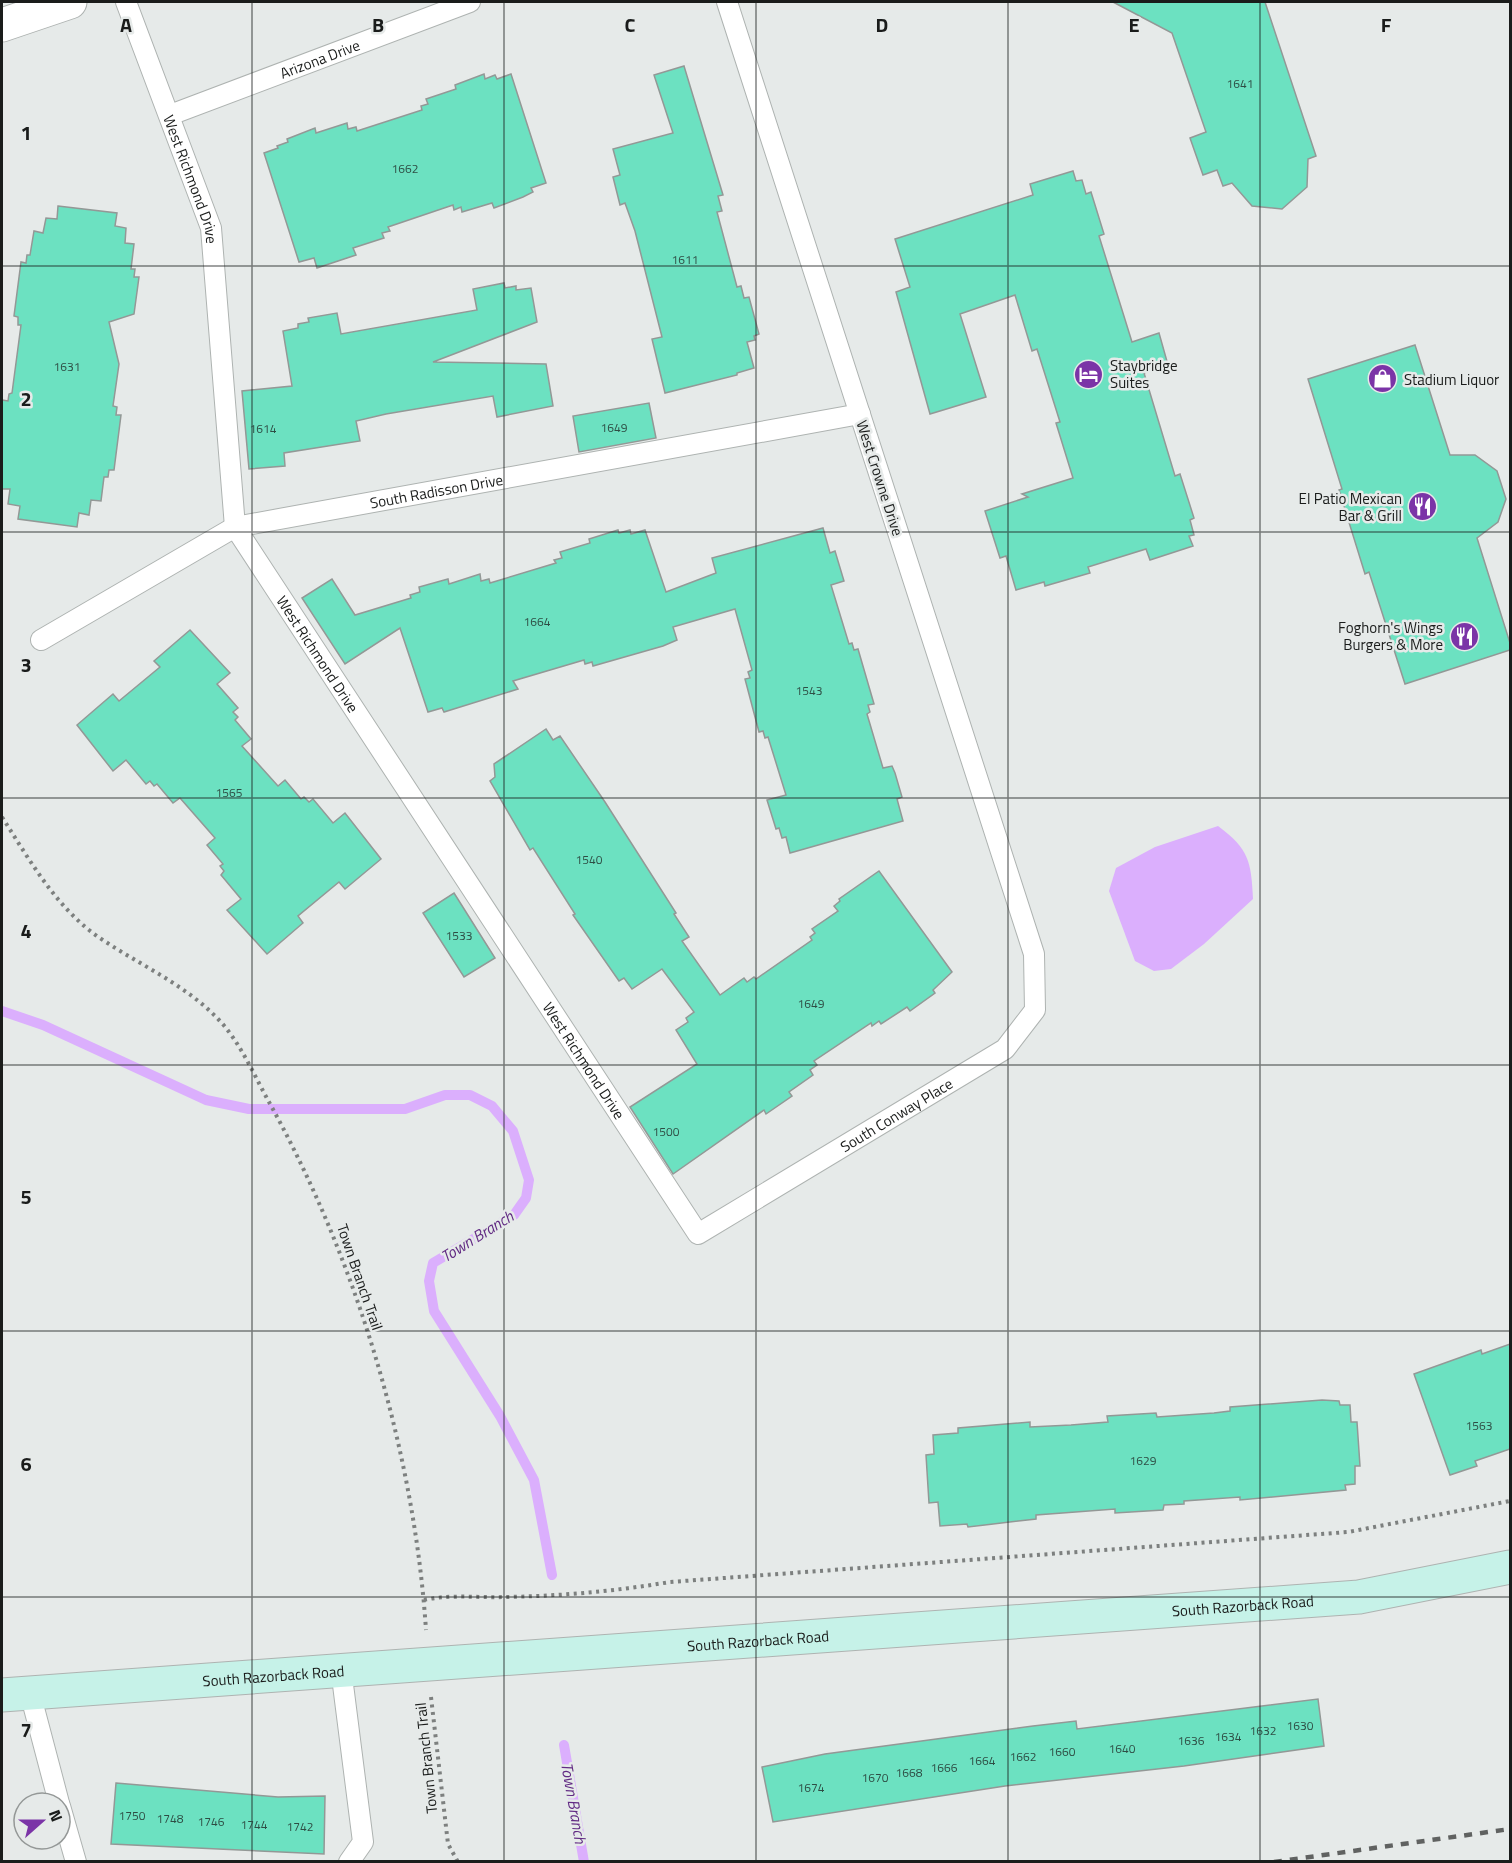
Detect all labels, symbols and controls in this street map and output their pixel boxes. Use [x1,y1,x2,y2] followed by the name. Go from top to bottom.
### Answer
[120,9,132,40] text: A
[372,9,384,40] text: B
[625,9,636,40] text: C
[876,9,888,40] text: D
[1128,9,1140,40] text: E
[1381,9,1392,40] text: F
[276,33,363,84] street label: Arizona Drive
[1227,74,1253,93] house number: 1641
[158,111,224,244] street label: West Richmond Drive
[20,117,32,148] text: 1
[392,159,418,178] house number: 1662
[672,250,698,269] house number: 1611
[1110,354,1178,394] place label: Staybridge Suites
[54,357,80,376] house number: 1631
[1073,358,1105,390] hotel icon: Staybridge Suites
[1367,363,1399,395] shop icon: Stadium Liquor
[1404,368,1499,391] place label: Stadium Liquor
[20,383,32,414] text: 2
[850,417,910,539] street label: West Crowne Drive
[601,418,628,437] house number: 1649
[250,419,277,438] house number: 1614
[368,467,505,514] street label: South Radisson Drive
[1299,487,1402,527] place label: El Patio Mexican Bar & Grill
[1407,491,1439,523] restaurant icon: El Patio Mexican Bar & Grill
[271,591,365,717] street label: West Richmond Drive
[524,612,551,631] house number: 1664
[1338,616,1443,656] place label: Foghorn's Wings Burgers & More
[1448,620,1480,652] restaurant icon: Foghorn's Wings Burgers & More
[20,649,32,680] text: 3
[796,681,822,700] house number: 1543
[216,783,243,802] house number: 1565
[576,850,603,869] house number: 1540
[20,915,32,946] text: 4
[446,926,472,945] house number: 1533
[798,994,825,1013] house number: 1649
[537,997,631,1124] street label: West Richmond Drive
[836,1072,957,1157] street label: South Conway Place
[653,1122,680,1141] house number: 1500
[20,1181,32,1212] text: 5
[436,1204,519,1268] water label: Town Branch
[331,1221,389,1333] street label: Town Branch Trail
[1466,1416,1492,1435] house number: 1563
[20,1448,32,1479] text: 6
[1130,1451,1157,1470] house number: 1629
[1171,1589,1315,1622] street label: South Razorback Road
[686,1624,830,1657] street label: South Razorback Road
[202,1659,345,1692] street label: South Razorback Road
[409,1702,443,1814] street label: Town Branch Trail
[20,1714,32,1745] text: 7
[1287,1716,1314,1735] house number: 1630
[1250,1721,1276,1740] house number: 1632
[1215,1727,1242,1746] house number: 1634
[1178,1731,1205,1750] house number: 1636
[1109,1739,1136,1758] house number: 1640
[1049,1742,1076,1761] house number: 1660
[1010,1747,1036,1766] house number: 1662
[969,1751,996,1770] house number: 1664
[931,1758,958,1777] house number: 1666
[555,1761,593,1846] water label: Town Branch
[896,1763,923,1782] house number: 1668
[862,1768,889,1787] house number: 1670
[798,1778,825,1797] house number: 1674
[12,1791,72,1851] north arrow
[43,1806,69,1825] text: N
[119,1806,146,1825] house number: 1750
[157,1809,184,1828] house number: 1748
[198,1812,225,1831] house number: 1746
[241,1815,268,1834] house number: 1744
[287,1817,313,1836] house number: 1742

